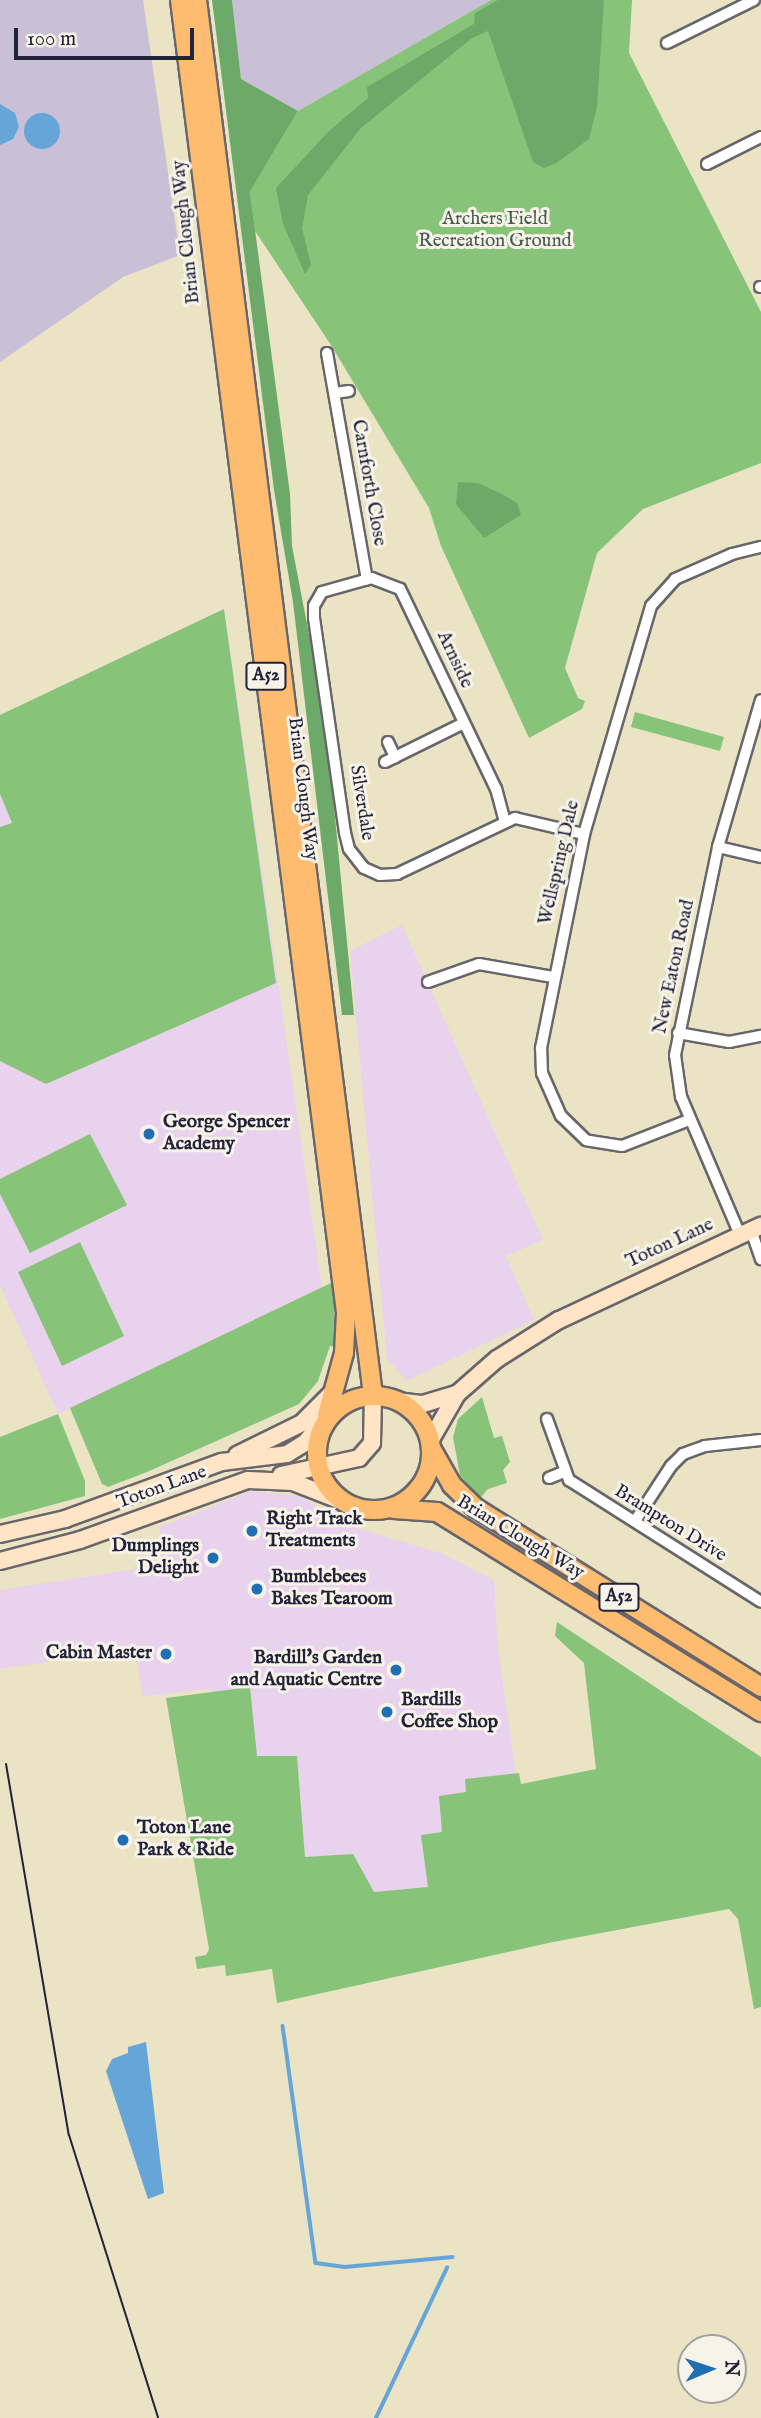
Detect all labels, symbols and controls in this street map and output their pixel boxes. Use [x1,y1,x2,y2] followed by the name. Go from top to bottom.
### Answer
[18,14,198,58] scale bar
[27,26,76,53] text: 100 m
[168,159,206,305] street label: Brian Clough Way
[418,209,572,253] park label: Archers Field Recreation Ground
[346,418,390,548] street label: Carnforth Close
[431,628,477,692] street label: Arnside
[245,662,287,690] road number: A52
[282,716,322,862] street label: Brian Clough Way
[344,764,378,842] street label: Silverdale
[535,798,585,928] street label: Wellspring Dale
[650,898,700,1036] street label: New Eaton Road
[163,1112,290,1156] place label: George Spencer Academy
[141,1126,157,1142] marker: George Spencer Academy
[623,1214,717,1274] street label: Toton Lane
[114,1461,210,1515] street label: Toton Lane
[610,1480,730,1568] street label: Brampton Drive
[452,1491,588,1585] street label: Brian Clough Way
[266,1509,362,1553] place label: Right Track Treatments
[244,1523,260,1539] marker: Right Track Treatments
[112,1536,199,1580] place label: Dumplings Delight
[205,1550,221,1566] marker: Dumplings Delight
[271,1567,393,1611] place label: Bumblebees Bakes Tearoom
[249,1581,265,1597] marker: Bumblebees Bakes Tearoom
[598,1582,640,1612] road number: A52
[46,1643,152,1665] place label: Cabin Master
[158,1646,174,1662] marker: Cabin Master
[231,1648,382,1692] place label: Bardill's Garden and Aquatic Centre
[388,1662,404,1678] marker: Bardill's Garden and Aquatic Centre
[401,1690,498,1734] place label: Bardills Coffee Shop
[379,1704,395,1720] marker: Bardills Coffee Shop
[137,1818,234,1862] place label: Toton Lane Park & Ride
[115,1832,131,1848] marker: Toton Lane Park & Ride
[677,2334,747,2404] north arrow
[719,2360,743,2377] text: N

